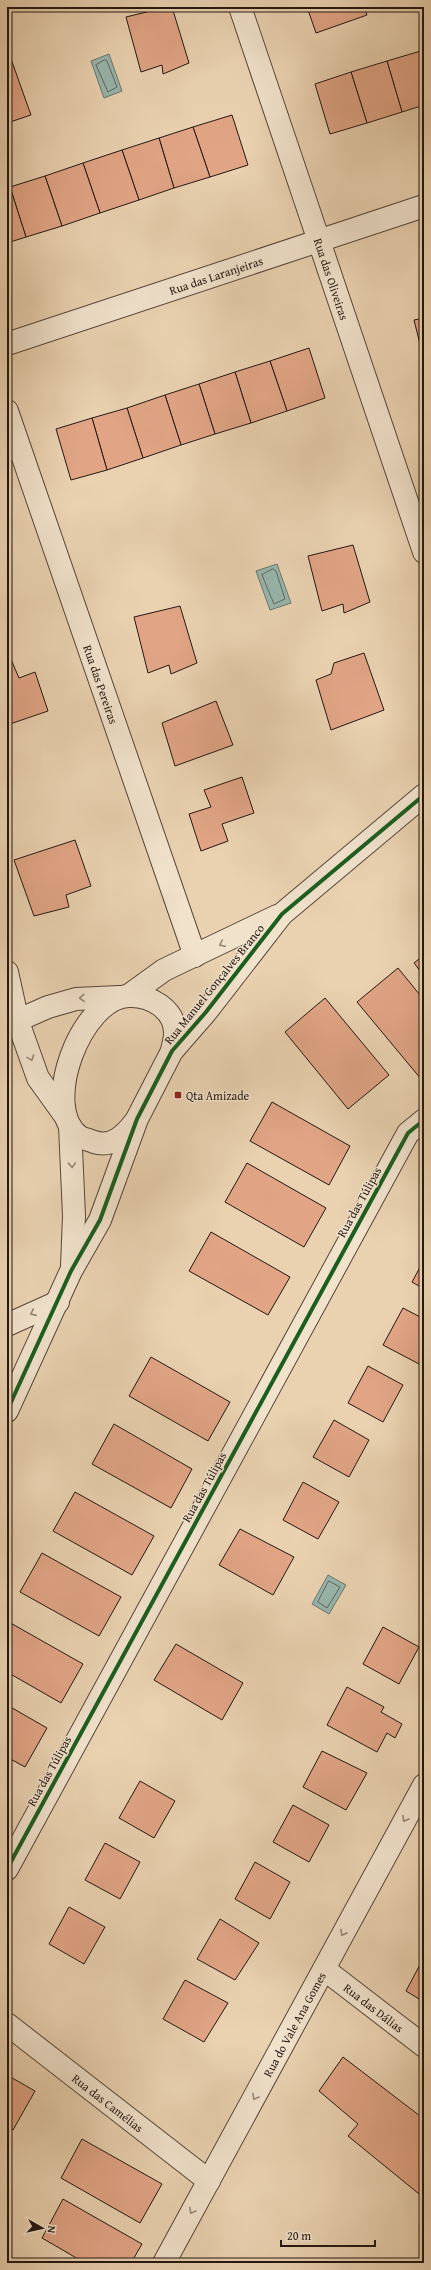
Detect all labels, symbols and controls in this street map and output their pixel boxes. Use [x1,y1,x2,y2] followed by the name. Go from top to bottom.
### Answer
[310,236,354,322] street label: Rua das Oliveiras
[167,251,265,298] street label: Rua das Laranjeiras
[80,642,123,726] street label: Rua das Pereiras
[160,920,268,1048] street label: Rua Manuel Gonçalves Branco
[219,939,226,947] one-way arrow
[79,994,85,1003] one-way arrow
[27,1055,35,1062] one-way arrow
[186,1087,250,1104] place label: Qta Amizade
[173,1090,183,1100] marker: Qta Amizade
[67,1162,76,1168] one-way arrow
[333,1164,385,1240] street label: Rua das Túlipas
[29,1308,37,1316] one-way arrow
[178,1449,230,1525] street label: Rua das Túlipas
[23,1733,75,1809] street label: Rua das Túlipas
[403,1815,410,1822] one-way arrow
[341,1929,348,1937] one-way arrow
[258,1968,330,2080] street label: Rua do Vale Ana Gomes
[340,1979,408,2036] street label: Rua das Dálias
[69,2069,147,2136] street label: Rua das Camélias
[252,2093,259,2100] one-way arrow
[190,2207,197,2214] one-way arrow
[22,2208,62,2248] north arrow
[281,2222,375,2248] scale bar
[43,2225,60,2235] text: N
[287,2227,311,2244] text: 20 m

